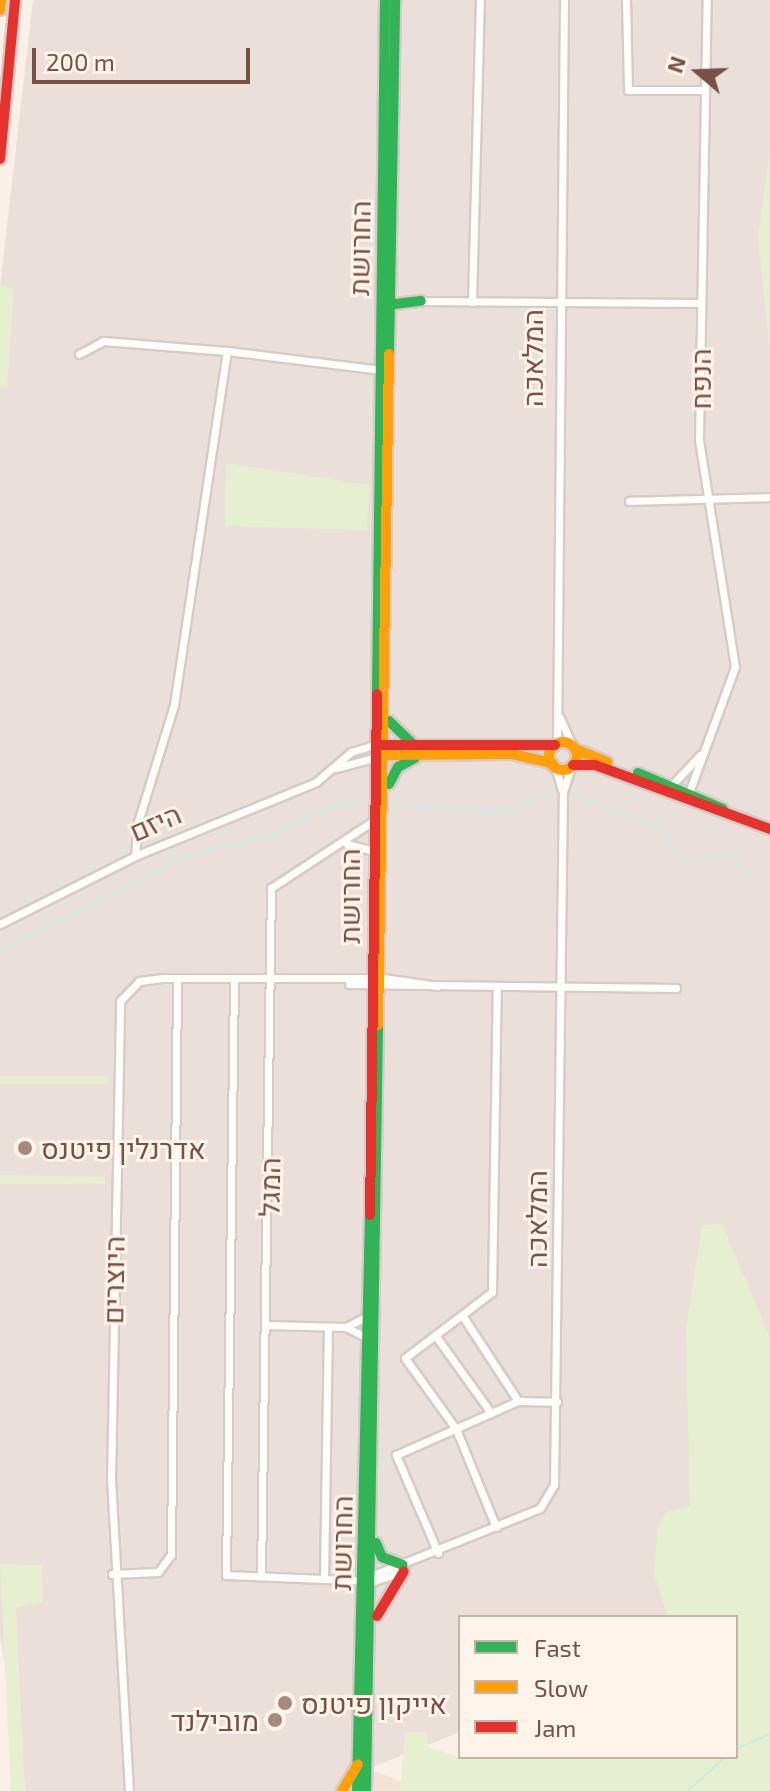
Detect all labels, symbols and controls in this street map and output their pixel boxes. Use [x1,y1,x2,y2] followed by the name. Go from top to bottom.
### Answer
[36,32,254,82] scale bar
[658,32,738,112] north arrow
[46,47,115,76] text: 200 m
[660,52,690,76] text: N
[341,200,377,296] street label: החרושת
[515,309,549,407] street label: המלאכה
[683,348,717,410] street label: הנפח
[124,796,186,848] street label: היזם
[332,848,366,944] street label: החרושת
[41,1131,206,1165] place label: אדרנלין פיטנס
[16,1139,34,1157] marker: אדרנלין פיטנס
[252,1157,286,1217] street label: המגל
[519,1170,553,1268] street label: המלאכה
[95,1235,131,1325] street label: היוצרים
[323,1495,359,1591] street label: החרושת
[458,1615,738,1759] legend
[534,1633,581,1662] text: Fast
[534,1673,588,1702] text: Slow
[301,1686,447,1720] place label: אייקון פיטנס
[276,1694,294,1712] marker: אייקון פיטנס
[171,1703,259,1737] place label: מובילנד
[266,1711,284,1729] marker: מובילנד
[534,1713,576,1742] text: Jam

